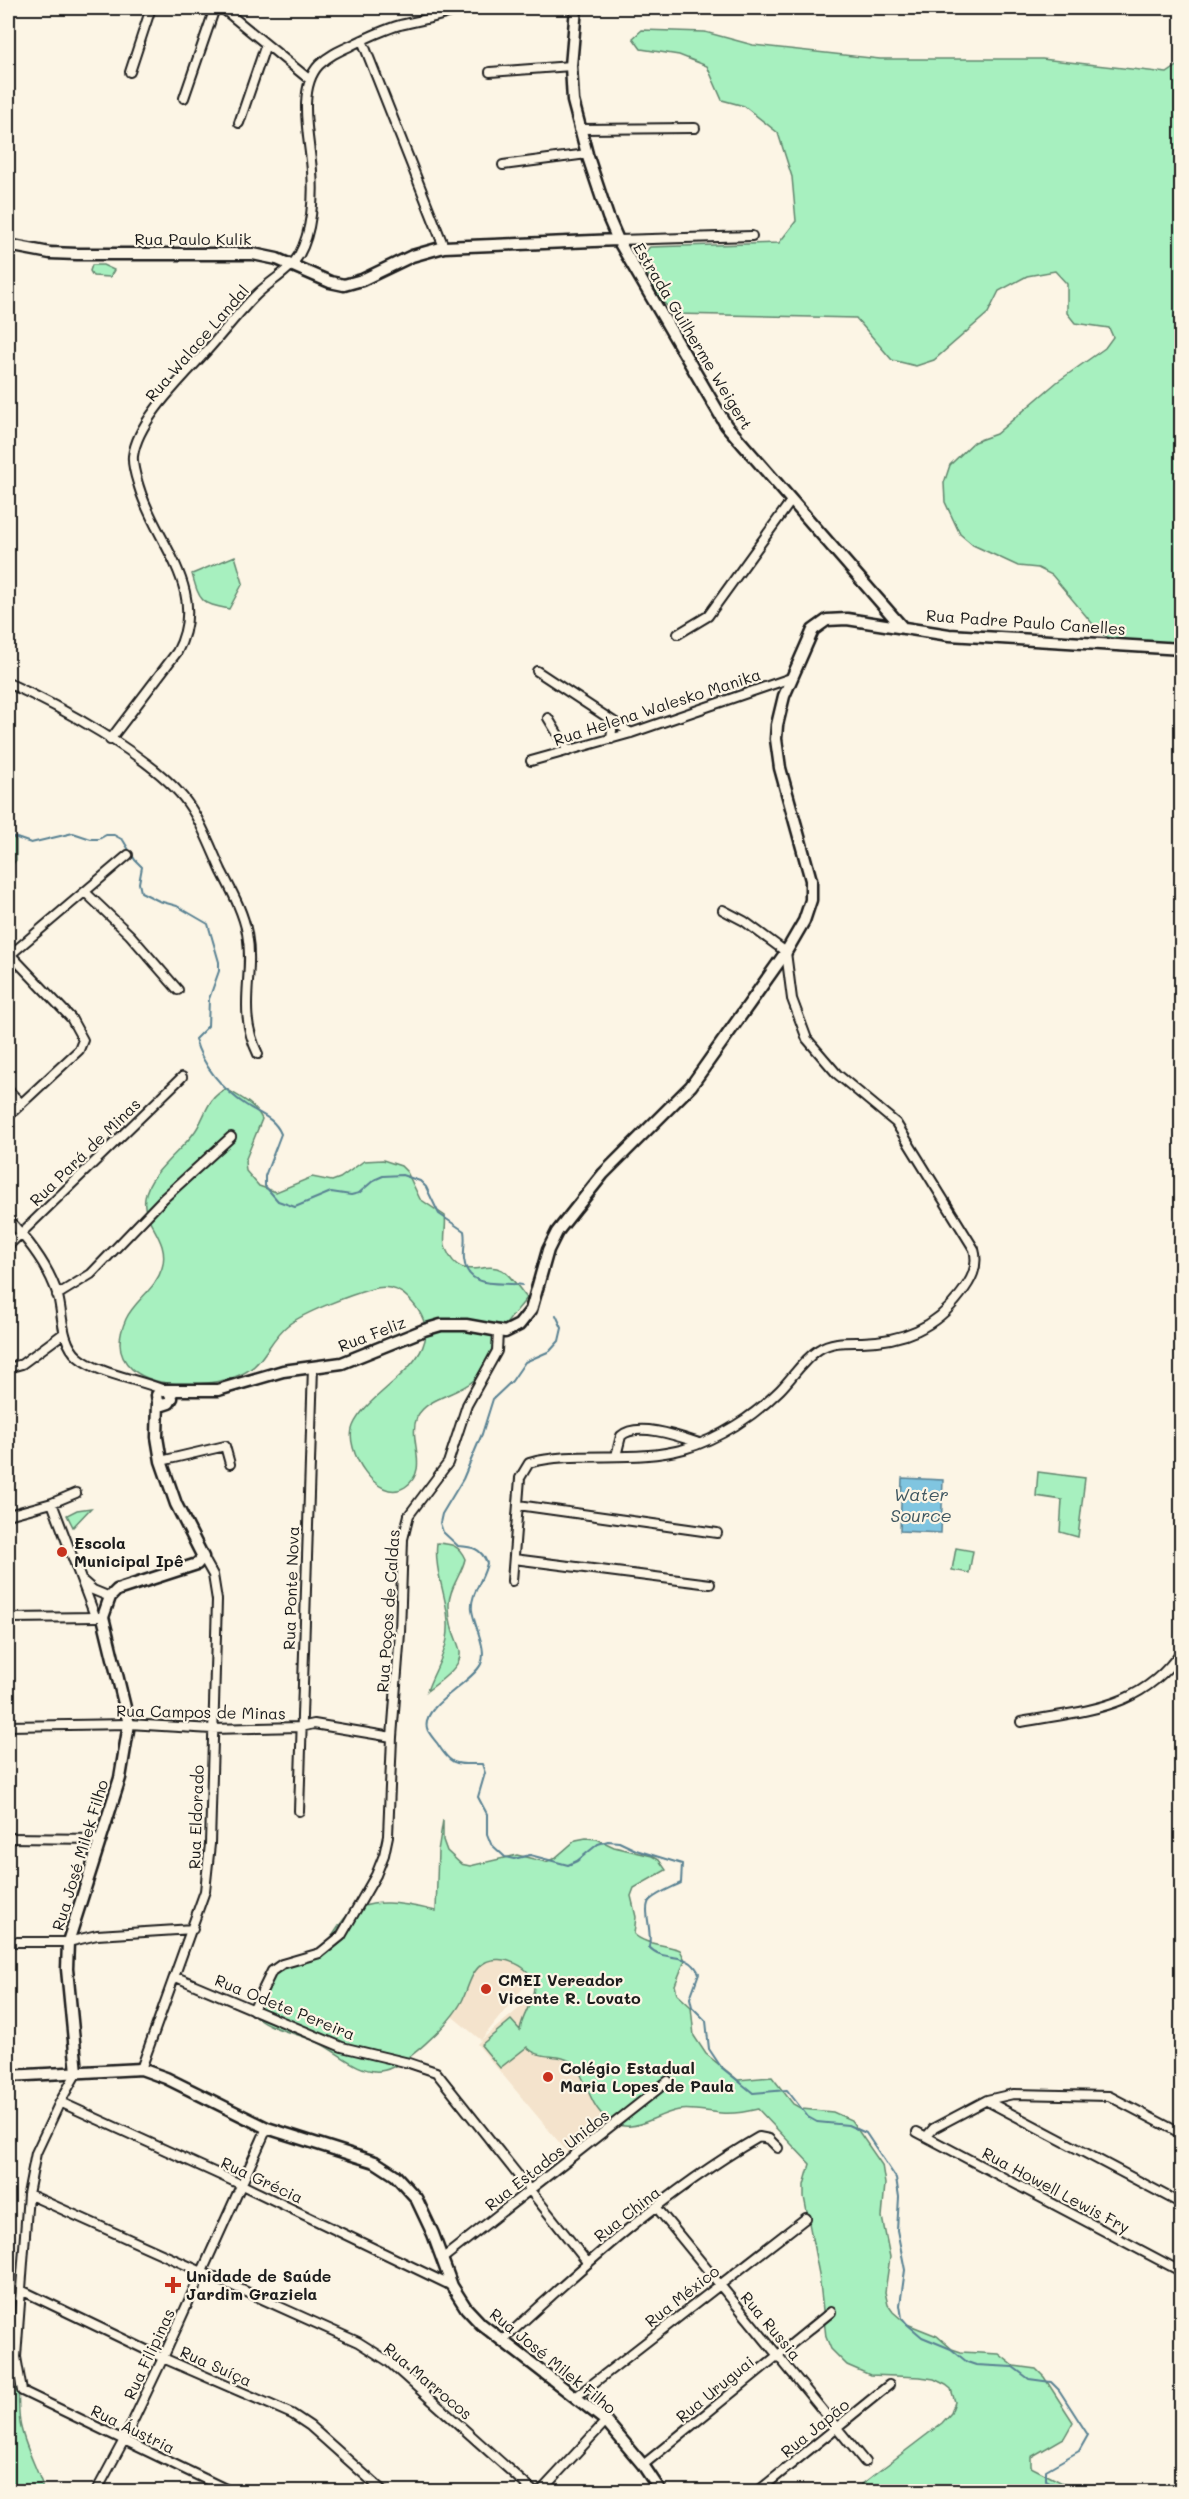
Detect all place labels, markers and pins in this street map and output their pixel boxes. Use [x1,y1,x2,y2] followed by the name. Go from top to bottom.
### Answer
[74,1532,183,1571] place label: Escola Municipal Ipê
[55,1545,69,1559] marker: Escola Municipal Ipê
[498,1969,641,2008] place label: CMEI Vereador Vicente R. Lovato
[479,1982,493,1996] marker: CMEI Vereador Vicente R. Lovato
[560,2057,734,2096] place label: Colégio Estadual Maria Lopes de Paula
[541,2070,555,2084] marker: Colégio Estadual Maria Lopes de Paula
[186,2265,331,2304] place label: Unidade de Saúde Jardim Graziela
[164,2276,182,2294] marker: Unidade de Saúde Jardim Graziela

